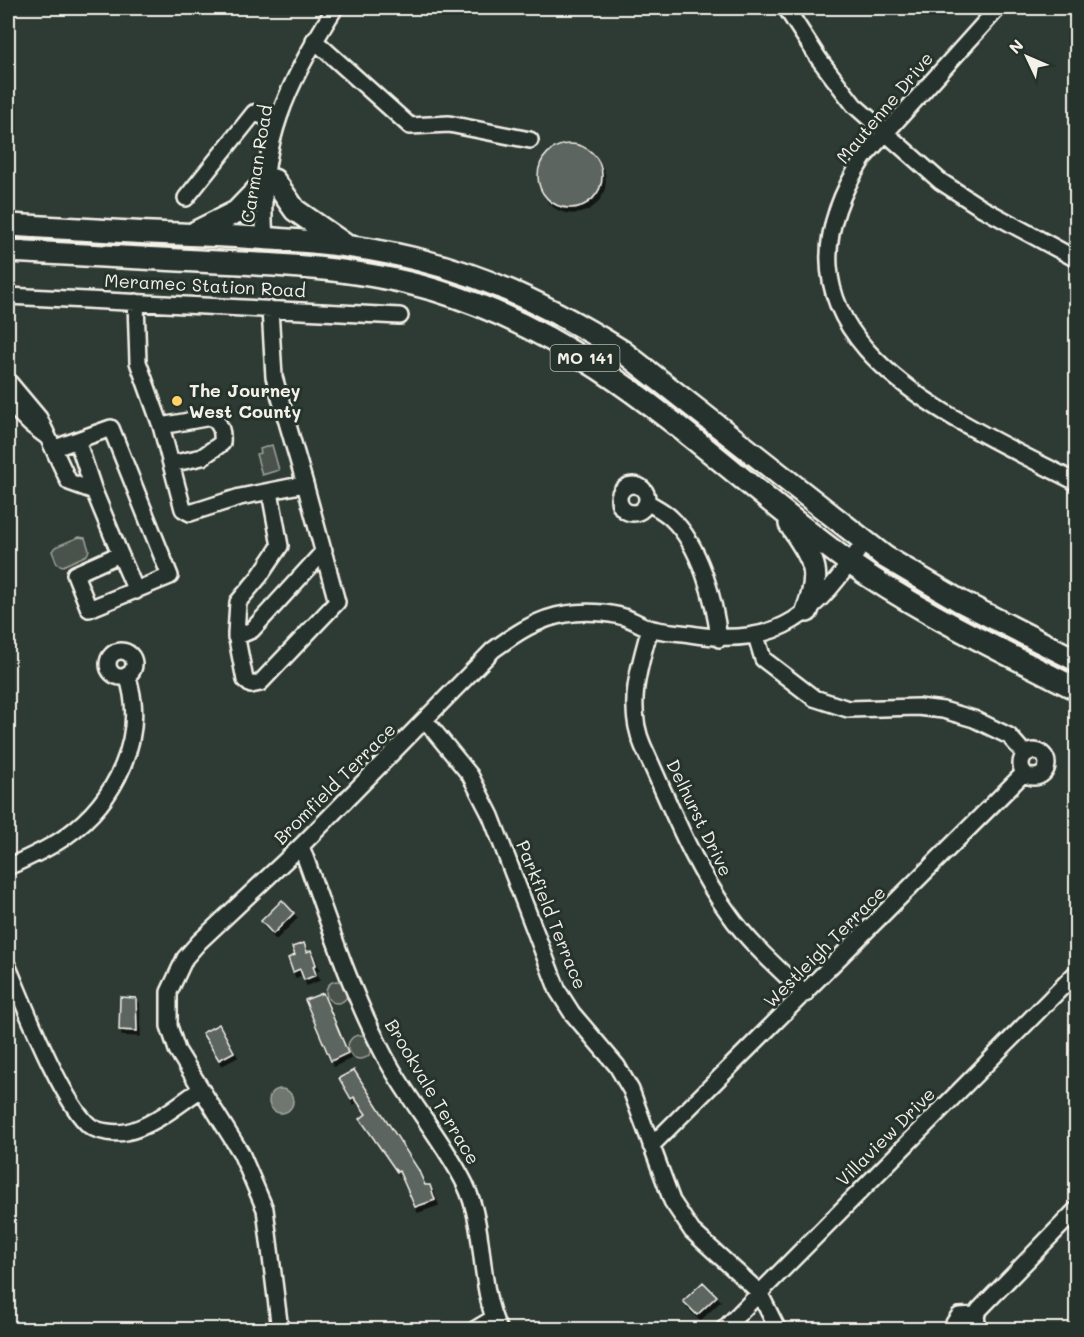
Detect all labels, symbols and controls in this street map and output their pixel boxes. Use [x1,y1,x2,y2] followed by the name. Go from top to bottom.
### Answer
[997,27,1057,87] north arrow
[1004,35,1028,58] text: N
[830,46,938,168] street label: Mautenne Drive
[235,103,277,225] street label: Carman Road
[104,268,306,302] street label: Meramec Station Road
[550,345,620,371] road number: MO 141
[189,378,302,423] place label: The Journey West County
[170,394,184,408] marker: The Journey West County
[268,717,400,849] street label: Bromfield Terrace
[661,755,739,880] street label: Delhurst Drive
[511,837,593,993] street label: Parkfield Terrace
[758,880,891,1013] street label: Westleigh Terrace
[380,1014,486,1169] street label: Brookvale Terrace
[831,1082,940,1191] street label: Villaview Drive

